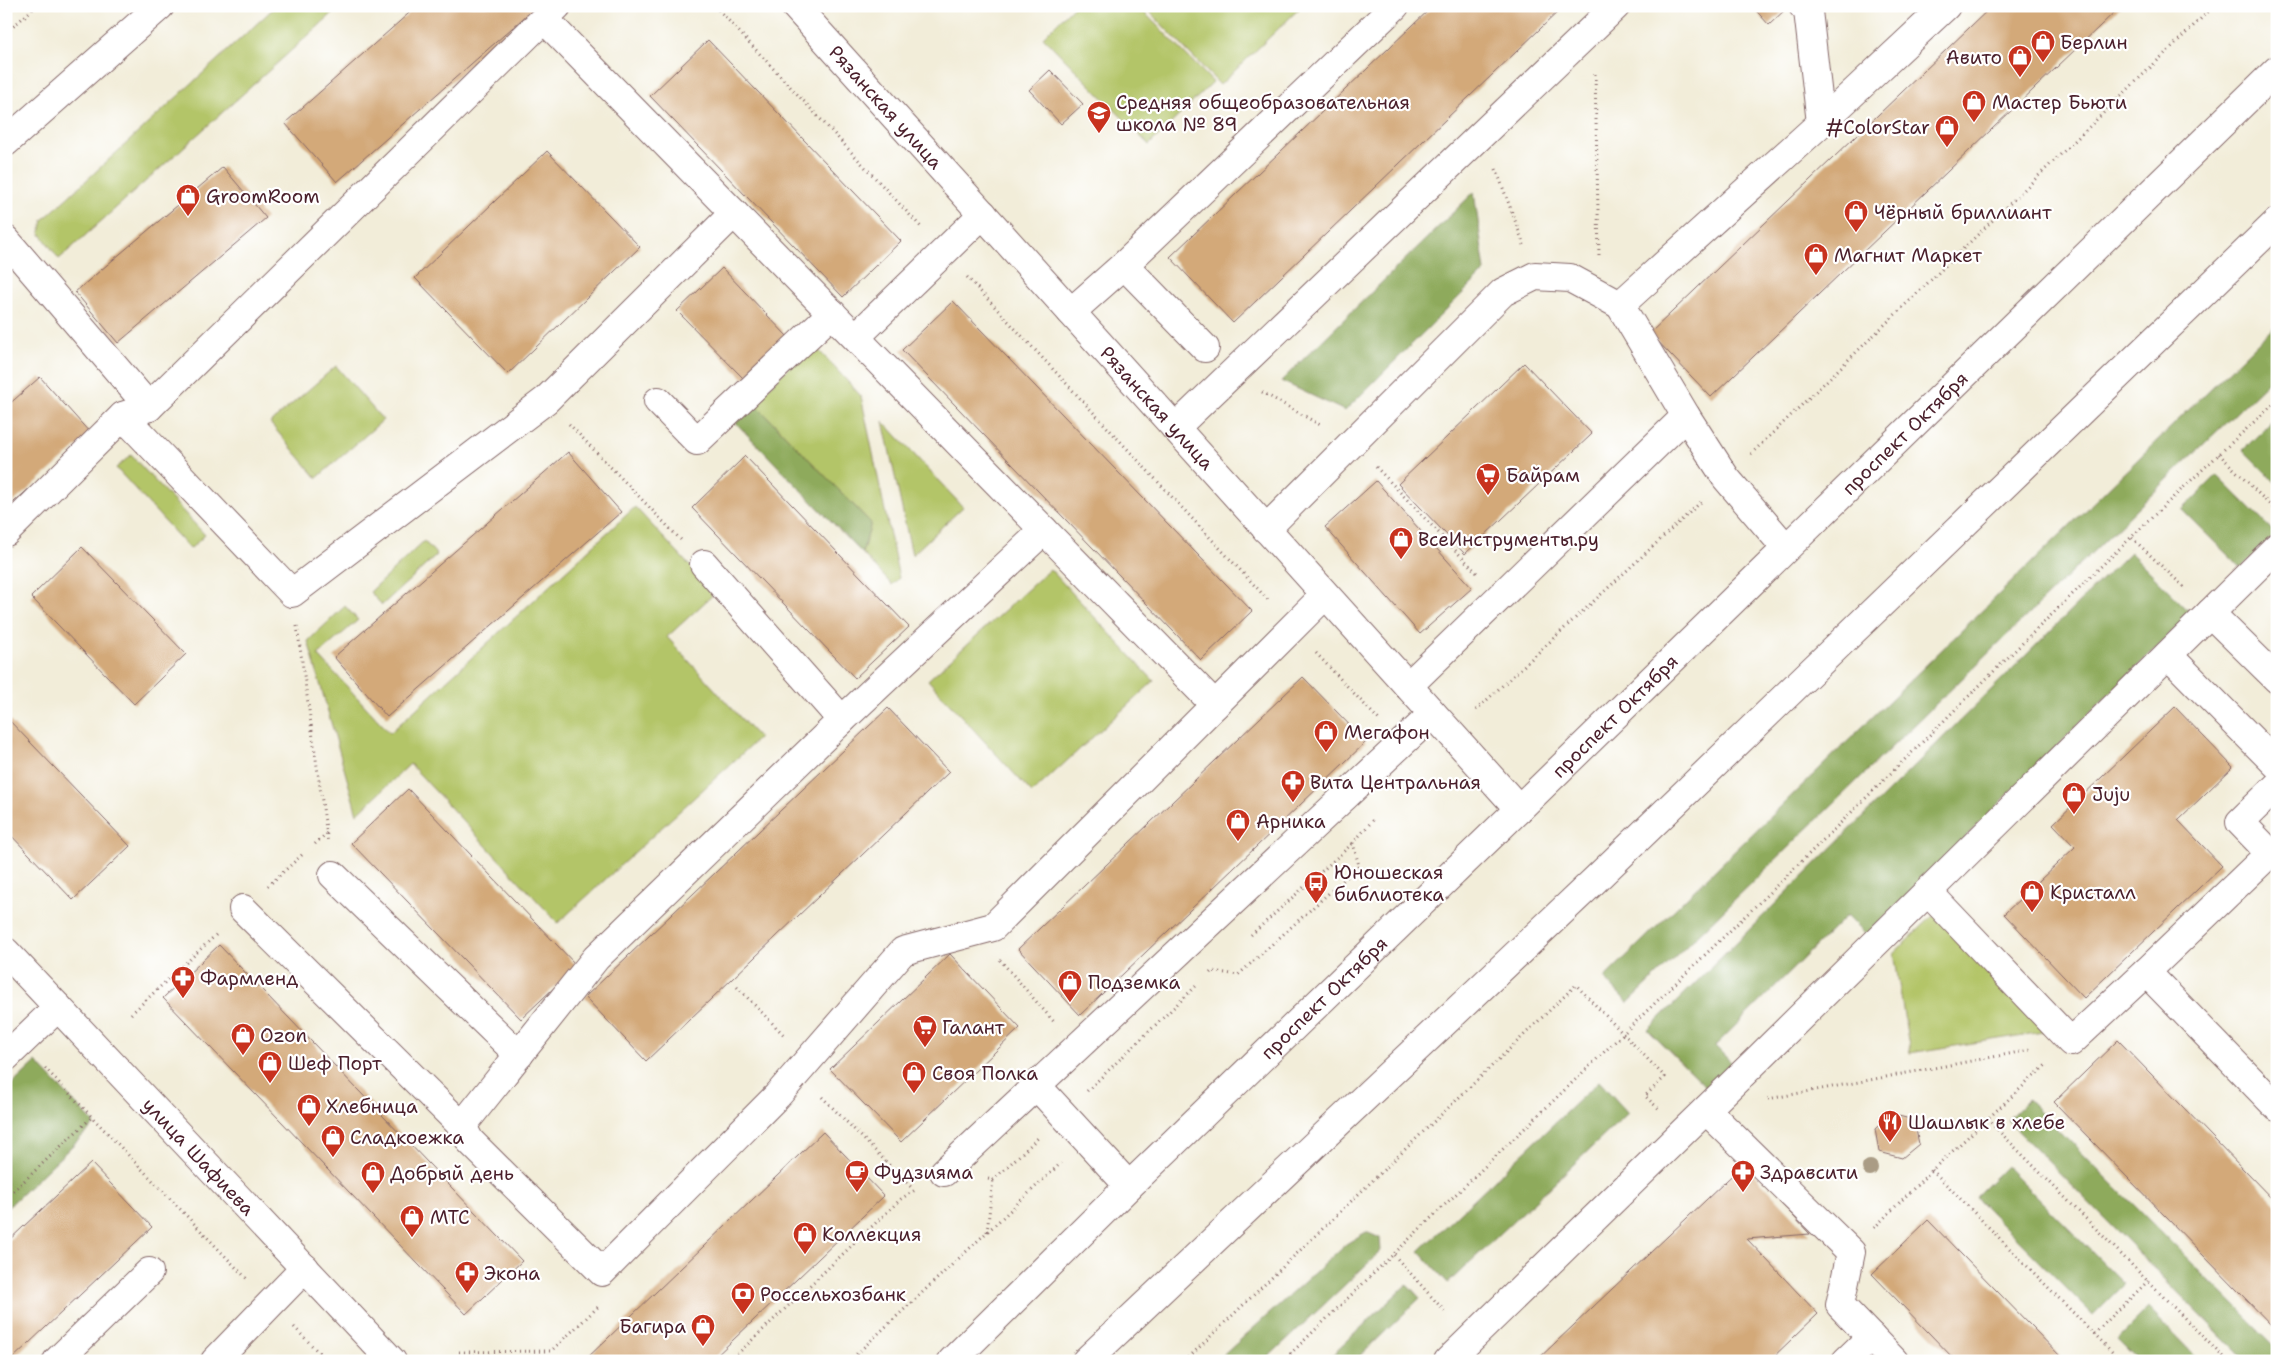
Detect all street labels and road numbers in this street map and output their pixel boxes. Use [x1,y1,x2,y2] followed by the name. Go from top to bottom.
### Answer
[824,40,949,174] street label: Рязанская улица
[1095,341,1220,475] street label: Рязанская улица
[1836,366,1973,500] street label: проспект Октября
[1546,649,1683,783] street label: проспект Октября
[1255,931,1393,1065] street label: проспект Октября
[137,1092,261,1221] street label: улица Шафиева

